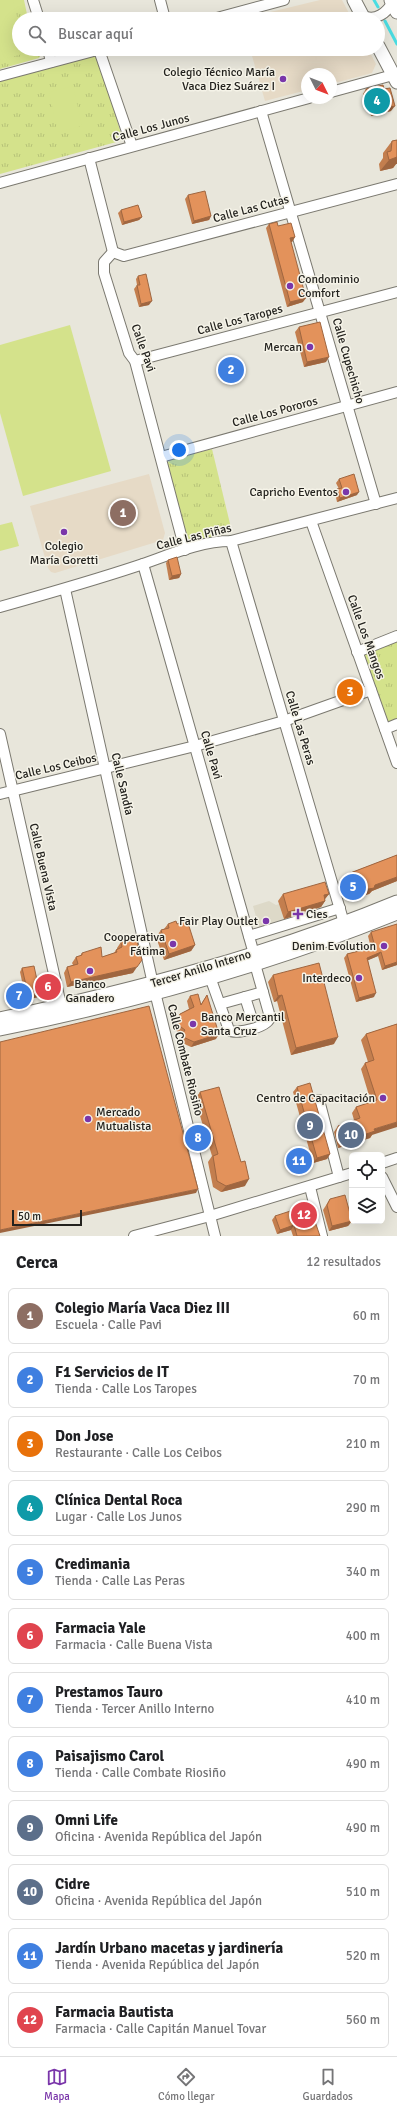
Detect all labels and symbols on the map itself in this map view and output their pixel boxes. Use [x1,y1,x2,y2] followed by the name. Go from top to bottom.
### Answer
[163,65,275,94] place label: Colegio Técnico María Vaca Diez Suárez I
[301,68,337,104] north arrow
[278,74,288,84] marker: Colegio Técnico María Vaca Diez Suárez I
[364,86,390,116] pin: 4
[111,111,191,145] street label: Calle Los Junos
[211,192,291,226] street label: Calle Las Cutas
[298,272,359,301] place label: Condominio Comfort
[285,281,295,291] marker: Condominio Comfort
[196,301,284,339] street label: Calle Los Taropes
[329,316,367,406] street label: Calle Cupechicho
[127,322,159,374] street label: Calle Pavi
[264,340,302,355] place label: Mercan
[305,342,315,352] marker: Mercan
[218,355,244,385] pin: 2
[231,393,319,431] street label: Calle Los Pororos
[169,440,189,460] your location
[249,485,338,500] place label: Capricho Eventos
[341,487,351,497] marker: Capricho Eventos
[110,498,136,528] pin: 1
[155,520,233,554] street label: Calle Las Piñas
[59,527,69,537] marker: Colegio María Goretti
[30,539,98,568] place label: Colegio María Goretti
[344,593,388,681] street label: Calle Los Mangos
[337,677,363,707] pin: 3
[282,689,318,767] street label: Calle Las Peras
[197,729,225,781] street label: Calle Pavi
[14,750,98,784] street label: Calle Los Ceibos
[108,751,136,817] street label: Calle Sandía
[26,822,60,912] street label: Calle Buena Vista
[340,872,366,902] pin: 5
[306,907,328,922] place label: Cies
[293,909,303,919] marker: Cies
[179,914,258,929] place label: Fair Play Outlet
[261,916,271,926] marker: Fair Play Outlet
[104,930,165,959] place label: Cooperativa Fátima
[168,939,178,949] marker: Cooperativa Fátima
[292,939,376,954] place label: Denim Evolution
[379,941,389,951] marker: Denim Evolution
[149,947,253,991] street label: Tercer Anillo Interno
[85,966,95,976] marker: Banco Ganadero
[302,971,351,986] place label: Interdeco
[35,972,61,1002] pin: 6
[354,973,364,983] marker: Interdeco
[65,977,115,1006] place label: Banco Ganadero
[6,981,32,1011] pin: 7
[164,1003,206,1117] street label: Calle Combate Riosiño
[201,1010,285,1039] place label: Banco Mercantil Santa Cruz
[188,1019,198,1029] marker: Banco Mercantil Santa Cruz
[256,1091,375,1106] place label: Centro de Capacitación
[378,1093,388,1103] marker: Centro de Capacitación
[96,1105,151,1134] place label: Mercado Mutualista
[297,1111,323,1141] pin: 9
[83,1114,93,1124] marker: Mercado Mutualista
[338,1120,364,1150] pin: 10
[185,1123,211,1153] pin: 8
[286,1146,312,1176] pin: 11
[291,1200,317,1230] pin: 12
[12,1208,82,1227] scale bar

